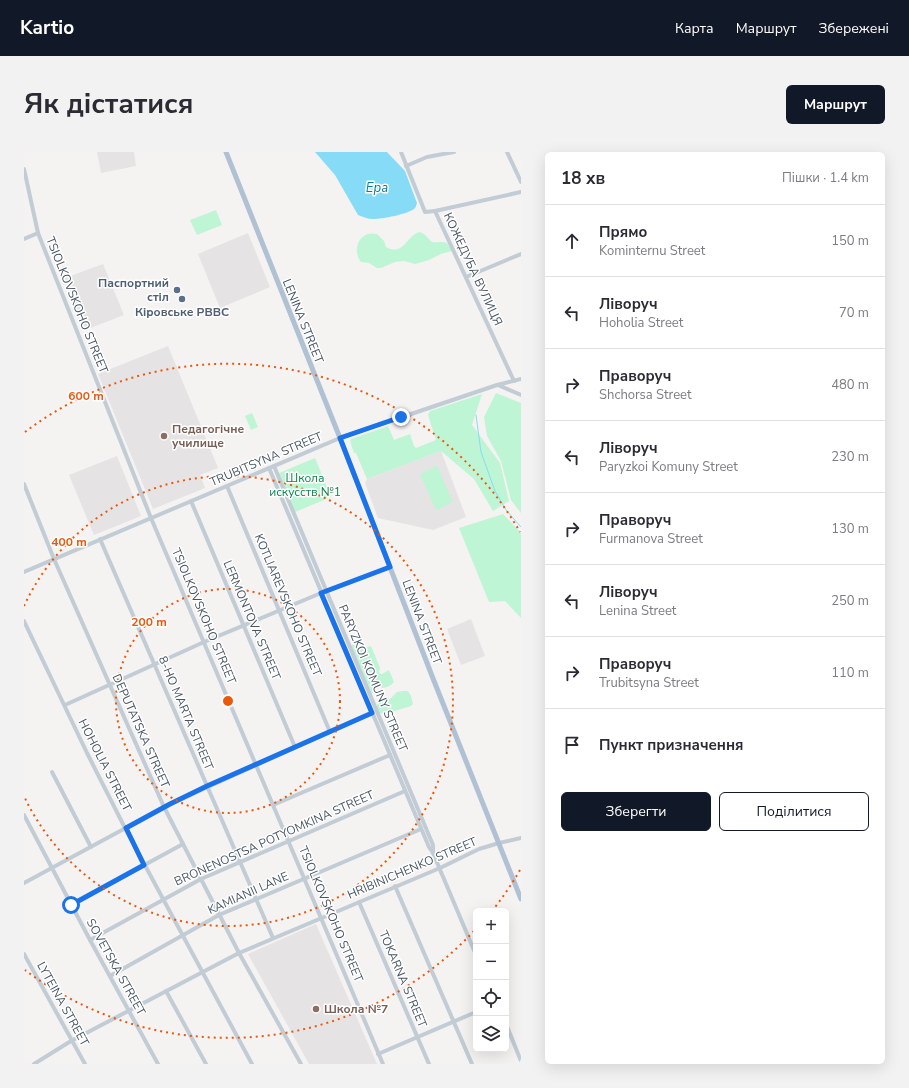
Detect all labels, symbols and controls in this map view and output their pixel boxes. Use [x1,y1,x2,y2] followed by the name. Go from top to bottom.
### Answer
[20,15,74,41] text: Kartio
[675,19,714,38] text: Карта
[736,19,796,38] text: Маршрут
[818,19,889,38] text: Збережені
[24,85,193,123] text: Як дістатися
[786,85,885,124] button: Маршрут
[561,167,605,190] text: 18 хв
[782,169,869,187] text: Пішки · 1.4 km
[366,179,388,197] water label: Ера
[440,210,506,328] street label: КОЖЕДУБА ВУЛИЦЯ
[599,222,647,242] text: Прямо
[561,230,583,252] icon: ahead
[831,232,869,250] text: 150 m
[42,234,112,376] street label: TSIOLKOVSKOHO STREET
[599,242,705,260] text: Kominternu Street
[98,275,169,305] place label: Паспортний стіл
[279,276,328,366] street label: LENINA STREET
[172,285,182,295] marker: Паспортний стіл
[177,294,187,304] marker: Кіровське РВВС
[599,294,658,314] text: Ліворуч
[561,302,583,324] icon: left
[135,304,229,320] place label: Кіровське РВВС
[839,304,869,322] text: 70 m
[599,314,683,332] text: Hoholia Street
[599,366,671,386] text: Праворуч
[561,374,583,396] icon: right
[831,376,869,394] text: 480 m
[599,386,692,404] text: Shchorsa Street
[68,388,104,404] text: 600 m
[392,408,410,426] route end
[172,421,244,451] place label: Педагогічне училище
[207,428,325,490] street label: TRUBITSYNA STREET
[159,431,169,441] marker: Педагогічне училище
[599,438,658,458] text: Ліворуч
[561,446,583,468] icon: left
[831,448,869,466] text: 230 m
[599,458,738,476] text: Paryzkoi Komuny Street
[269,470,341,500] park label: Школа искусств №1
[599,510,671,530] text: Праворуч
[561,518,583,540] icon: right
[831,520,869,538] text: 130 m
[599,530,703,548] text: Furmanova Street
[251,531,326,679] street label: KOTLIAREVSKOHO STREET
[51,534,87,550] text: 400 m
[168,546,240,687] street label: TSIOLKOVSKOHO STREET
[220,558,285,683] street label: LERMONTOVA STREET
[398,577,446,667] street label: LENINA STREET
[599,582,658,602] text: Ліворуч
[561,590,583,612] icon: left
[831,592,869,610] text: 250 m
[335,602,412,755] street label: PARYZKOI KOMUNY STREET
[599,602,676,620] text: Lenina Street
[131,614,167,630] text: 200 m
[155,654,218,773] street label: 8-HO MARTA STREET
[599,654,671,674] text: Праворуч
[561,662,583,684] icon: right
[831,664,869,682] text: 110 m
[109,671,174,791] street label: DEPUTATSKA STREET
[599,674,699,692] text: Trubitsyna Street
[221,694,235,708] centre of rings
[75,716,136,815] street label: HOHOLIA STREET
[561,734,583,756] icon: arrive
[599,735,744,755] text: Пункт призначення
[172,786,377,889] street label: BRONENOSTSA POTYOMKINA STREET
[561,792,711,831] button: Зберегти
[719,792,869,831] button: Поділитися
[345,833,480,903] street label: HRIBINICHENKO STREET
[295,844,367,985] street label: TSIOLKOVSKOHO STREET
[205,868,291,918] street label: KAMIANII LANE
[62,896,80,914] route start
[473,908,509,1052] map controls
[473,908,509,944] button: +
[83,916,150,1019] street label: SOVETSKA STREET
[375,928,431,1031] street label: TOKARNA STREET
[473,944,509,980] button: −
[33,959,93,1050] street label: LYTEINA STREET
[473,980,509,1016] button: locate
[324,1001,388,1017] place label: Школа №7
[311,1004,321,1014] marker: Школа №7
[473,1016,509,1052] button: layers

